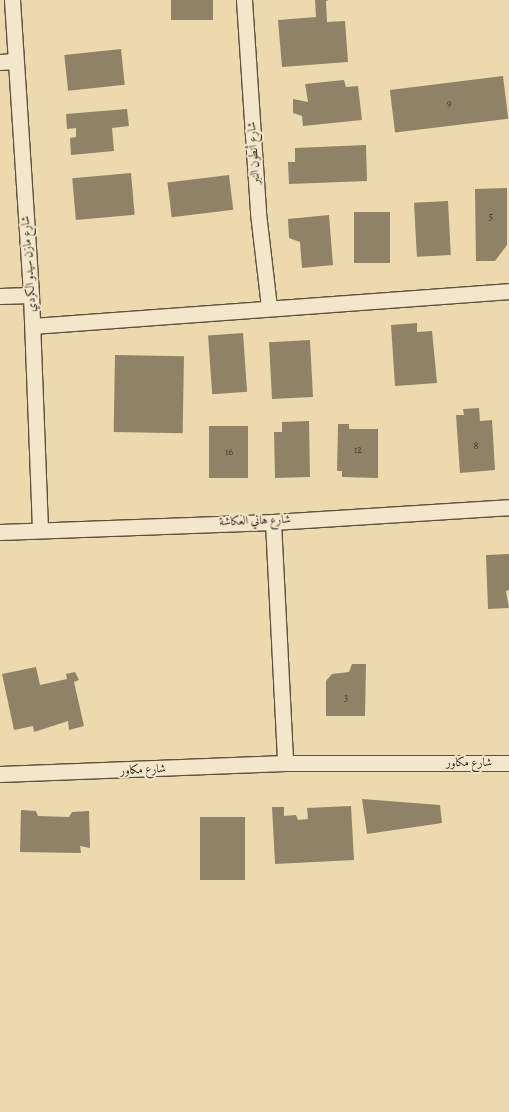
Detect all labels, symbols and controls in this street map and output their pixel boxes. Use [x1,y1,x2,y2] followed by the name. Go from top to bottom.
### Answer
[447,97,451,109] house number: 9
[245,121,263,185] street label: شارع أنطون النبر
[489,211,493,223] house number: 5
[18,215,40,313] street label: شارع مازن سيدو الكردي
[474,440,478,452] house number: 8
[354,444,362,456] house number: 12
[225,446,233,458] house number: 16
[219,513,291,529] street label: شارع هاني العكاشة
[344,692,348,704] house number: 3
[446,756,492,770] street label: شارع مكاور
[120,762,166,778] street label: شارع مكاور

